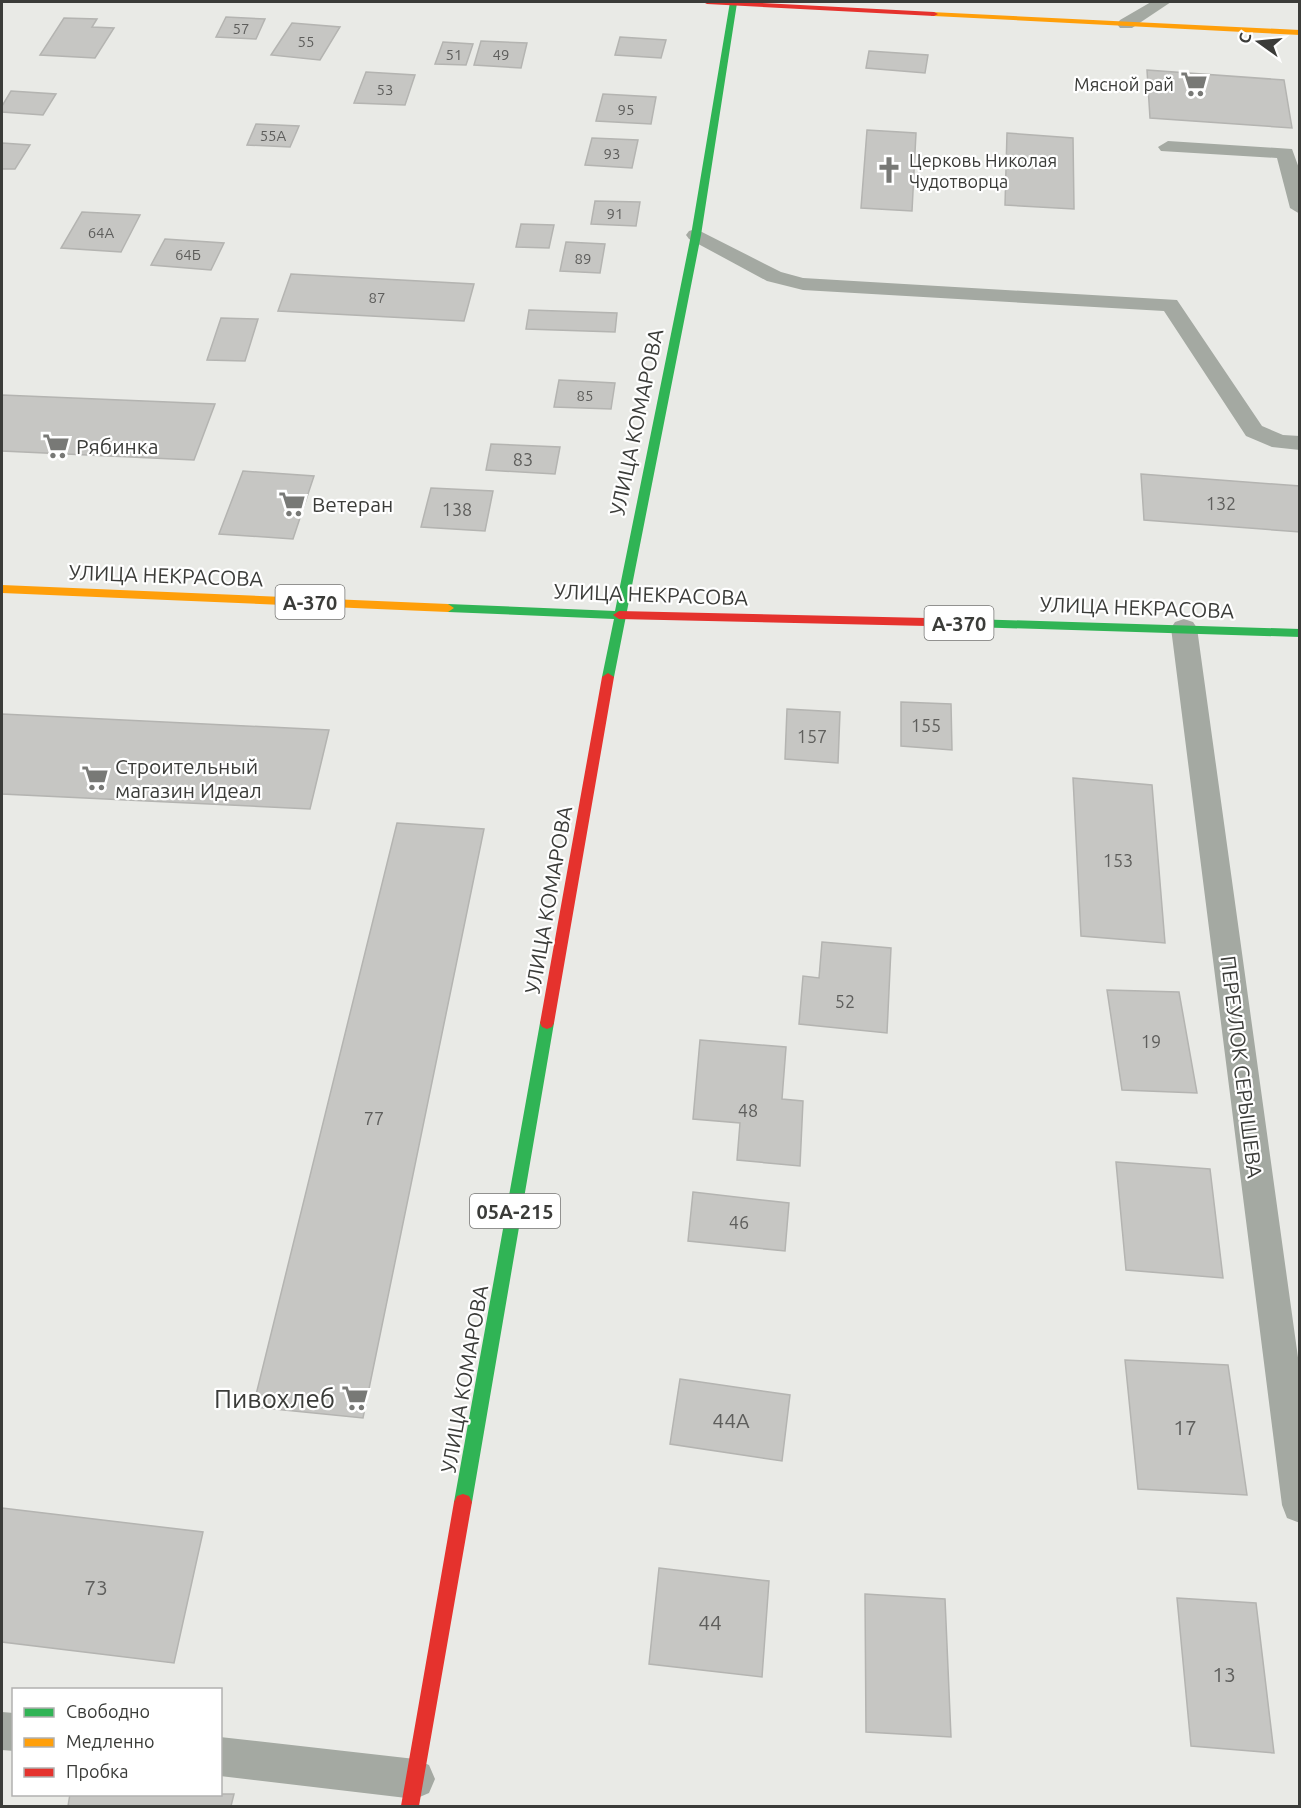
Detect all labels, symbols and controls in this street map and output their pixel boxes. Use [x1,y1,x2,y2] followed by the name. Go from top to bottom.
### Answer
[1229,12,1289,72] north arrow
[233,20,249,37] house number: 57
[1234,31,1255,45] text: С
[298,33,314,50] house number: 55
[446,46,462,63] house number: 51
[493,46,509,63] house number: 49
[1179,69,1209,99] supermarket icon: Мясной рай
[1074,74,1174,94] place label: Мясной рай
[377,81,393,98] house number: 53
[618,101,634,118] house number: 95
[260,127,287,144] house number: 55А
[604,145,620,162] house number: 93
[909,150,1057,191] place label: Церковь Николая Чудотворца
[874,155,904,185] church icon: Церковь Николая Чудотворца
[607,205,623,222] house number: 91
[88,224,115,241] house number: 64А
[175,246,201,263] house number: 64Б
[575,250,591,267] house number: 89
[369,289,385,306] house number: 87
[604,326,668,518] street label: УЛИЦА КОМАРОВА
[577,387,593,404] house number: 85
[41,431,71,461] supermarket icon: Рябинка
[76,434,158,458] place label: Рябинка
[513,449,533,469] house number: 83
[277,489,307,519] supermarket icon: Ветеран
[312,492,393,516] place label: Ветеран
[1206,493,1236,513] house number: 132
[442,499,472,519] house number: 138
[68,560,264,590] street label: УЛИЦА НЕКРАСОВА
[553,579,749,609] street label: УЛИЦА НЕКРАСОВА
[276,585,344,619] road number: А-370
[1039,592,1235,622] street label: УЛИЦА НЕКРАСОВА
[924,606,994,640] road number: А-370
[911,715,941,735] house number: 155
[797,726,827,746] house number: 157
[115,754,262,802] place label: Строительный магазин Идеал
[80,763,110,793] supermarket icon: Строительный магазин Идеал
[520,804,576,996] street label: УЛИЦА КОМАРОВА
[1103,850,1133,870] house number: 153
[1216,954,1268,1180] street label: ПЕРЕУЛОК СЕРЫШЕВА
[835,991,855,1011] house number: 52
[1141,1031,1161,1051] house number: 19
[738,1100,758,1120] house number: 48
[364,1108,384,1128] house number: 77
[470,1194,560,1228] road number: 05А-215
[729,1212,749,1232] house number: 46
[436,1283,492,1475] street label: УЛИЦА КОМАРОВА
[340,1383,370,1413] supermarket icon: Пивохлеб
[214,1384,335,1413] place label: Пивохлеб
[712,1408,750,1432] house number: 44А
[1173,1415,1197,1439] house number: 17
[84,1575,108,1599] house number: 73
[698,1610,722,1634] house number: 44
[1212,1662,1236,1686] house number: 13
[12,1688,222,1796] legend
[66,1701,150,1721] text: Свободно
[66,1731,155,1751] text: Медленно
[66,1761,129,1781] text: Пробка

